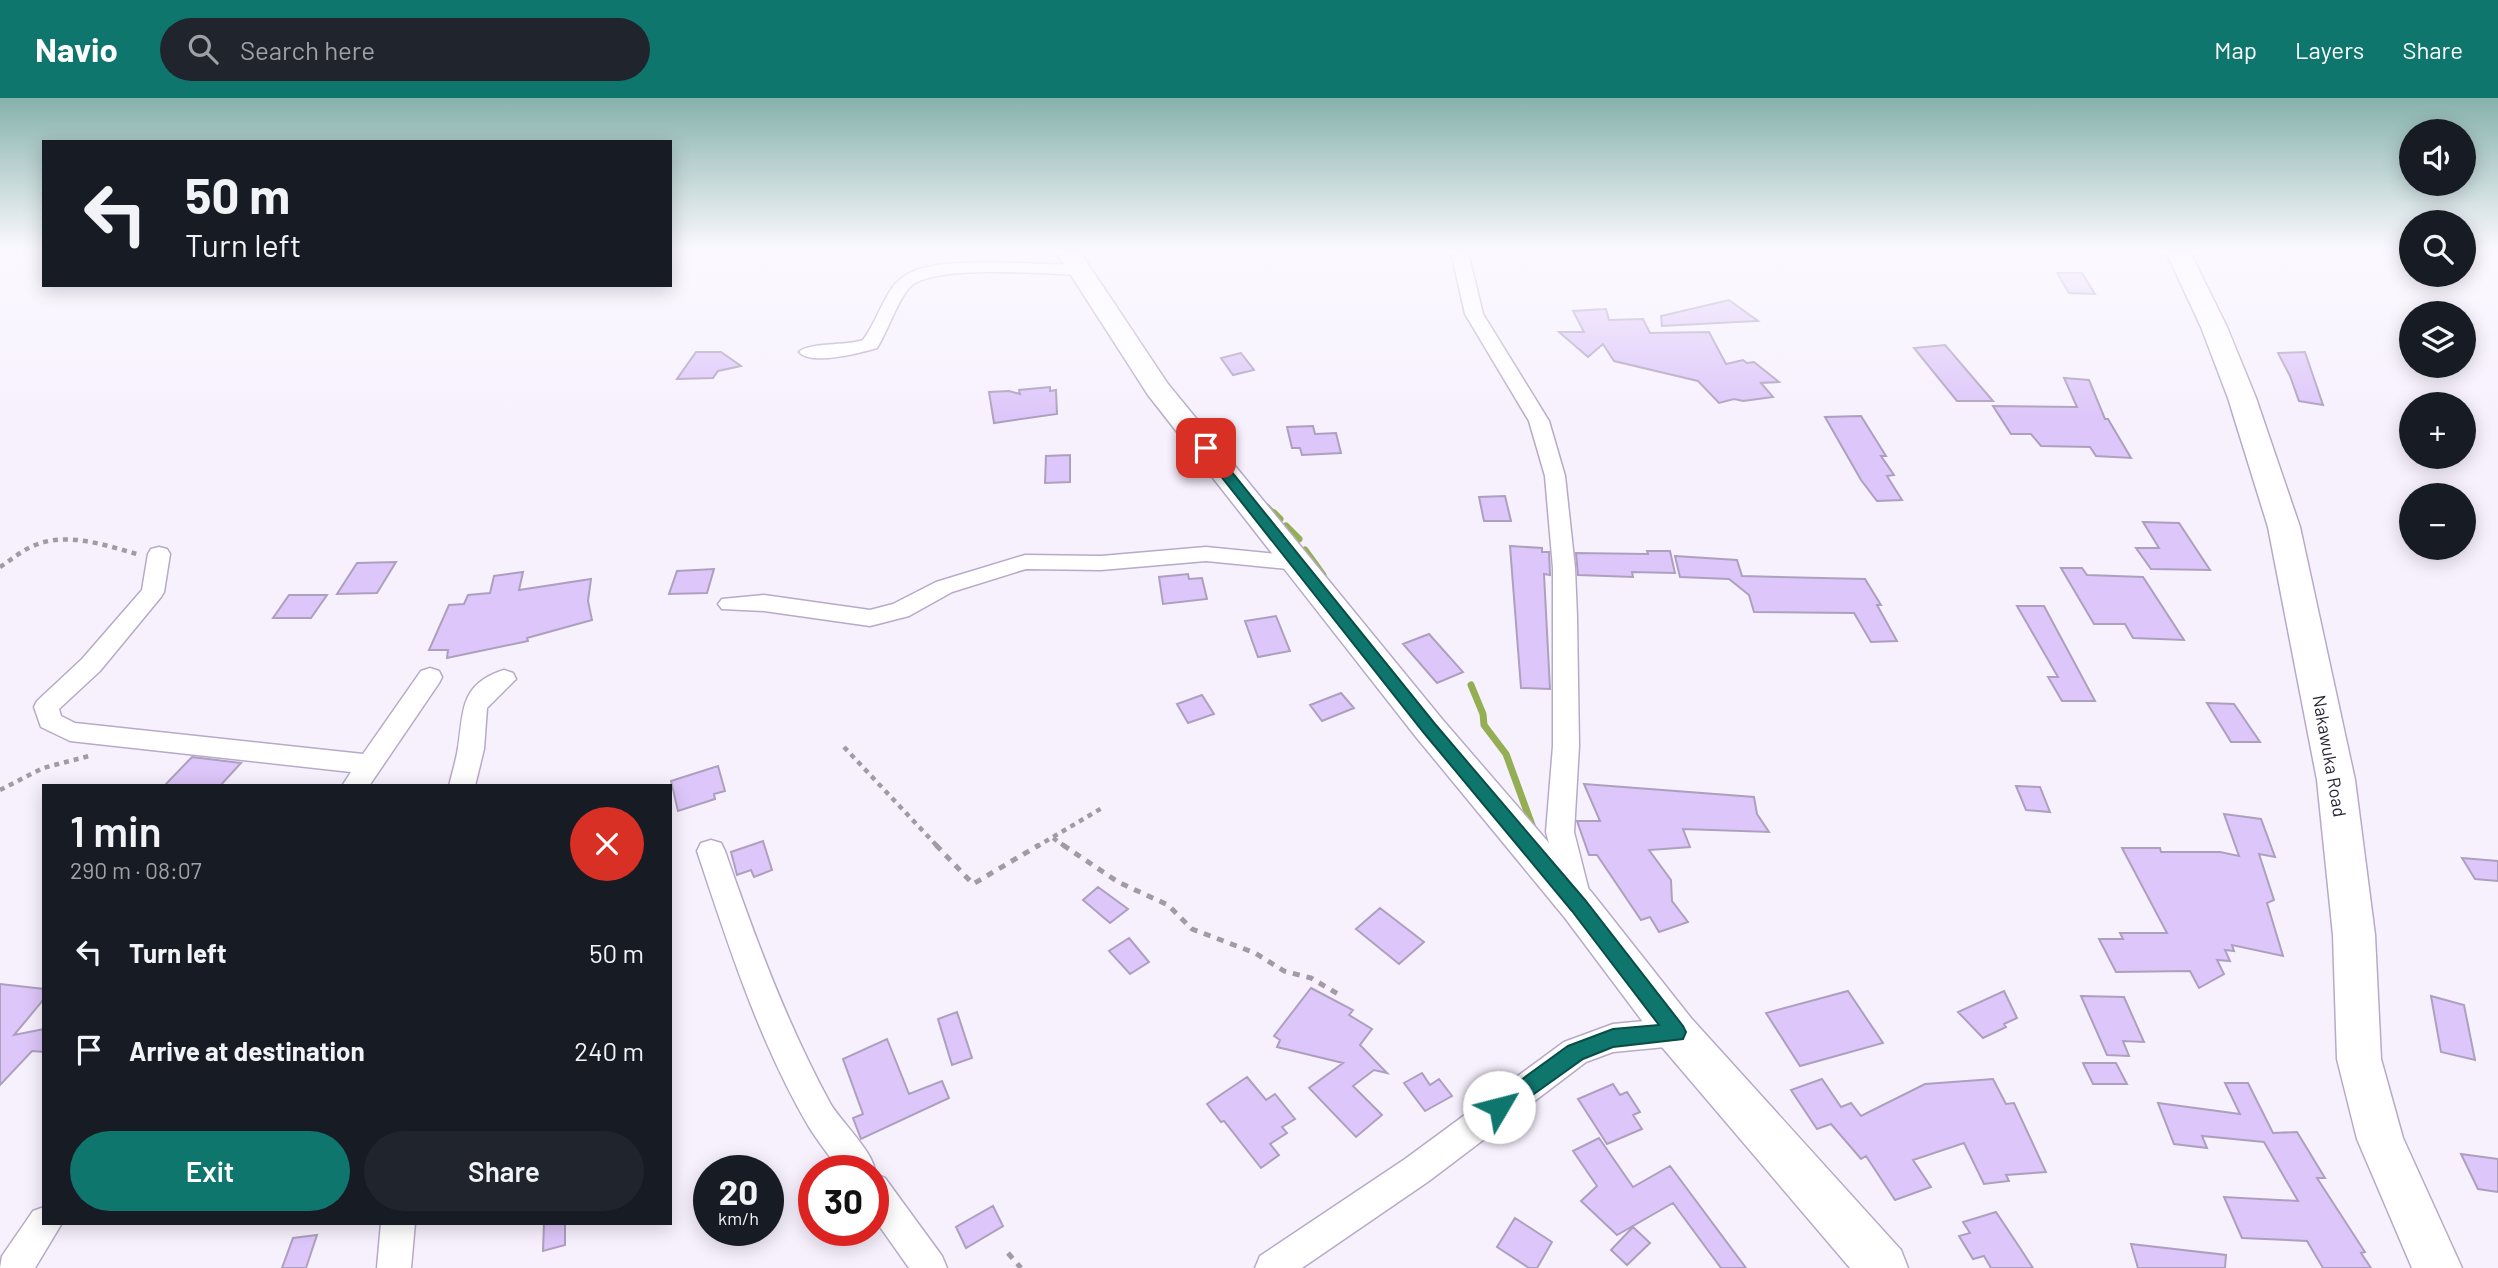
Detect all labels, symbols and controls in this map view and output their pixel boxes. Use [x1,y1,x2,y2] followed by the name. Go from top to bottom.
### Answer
[160,18,650,81] search box
[35,29,118,69] text: Navio
[184,30,222,68] icon: search
[240,34,375,65] text: Search here
[2214,35,2257,64] text: Map
[2295,35,2364,64] text: Layers
[2402,35,2463,64] text: Share
[2399,119,2476,560] map controls
[2399,119,2476,196] button: sound
[185,165,290,224] text: 50 m
[70,168,161,259] icon: left
[2399,210,2476,287] button: search
[185,225,302,263] text: Turn left
[2399,301,2476,378] button: layers
[2399,392,2476,469] button: +
[1176,418,1236,478] pin
[1187,429,1225,467] icon: arrive
[2399,483,2476,560] button: −
[2308,693,2352,818] street label: Nakawuka Road
[70,805,162,855] text: 1 min
[570,807,644,881] button: close
[70,856,202,884] text: 290 m · 08:07
[70,933,108,971] icon: left
[129,937,227,968] text: Turn left
[589,937,644,968] text: 50 m
[70,1031,108,1069] icon: arrive
[129,1035,365,1066] text: Arrive at destination
[574,1035,644,1066] text: 240 m
[1462,1070,1536,1144] position arrow
[70,1131,350,1211] button: Exit
[364,1131,644,1211] button: Share
[798,1155,889,1246] speed limit sign: 30
[719,1170,758,1212] text: 20
[718,1207,759,1229] text: km/h

